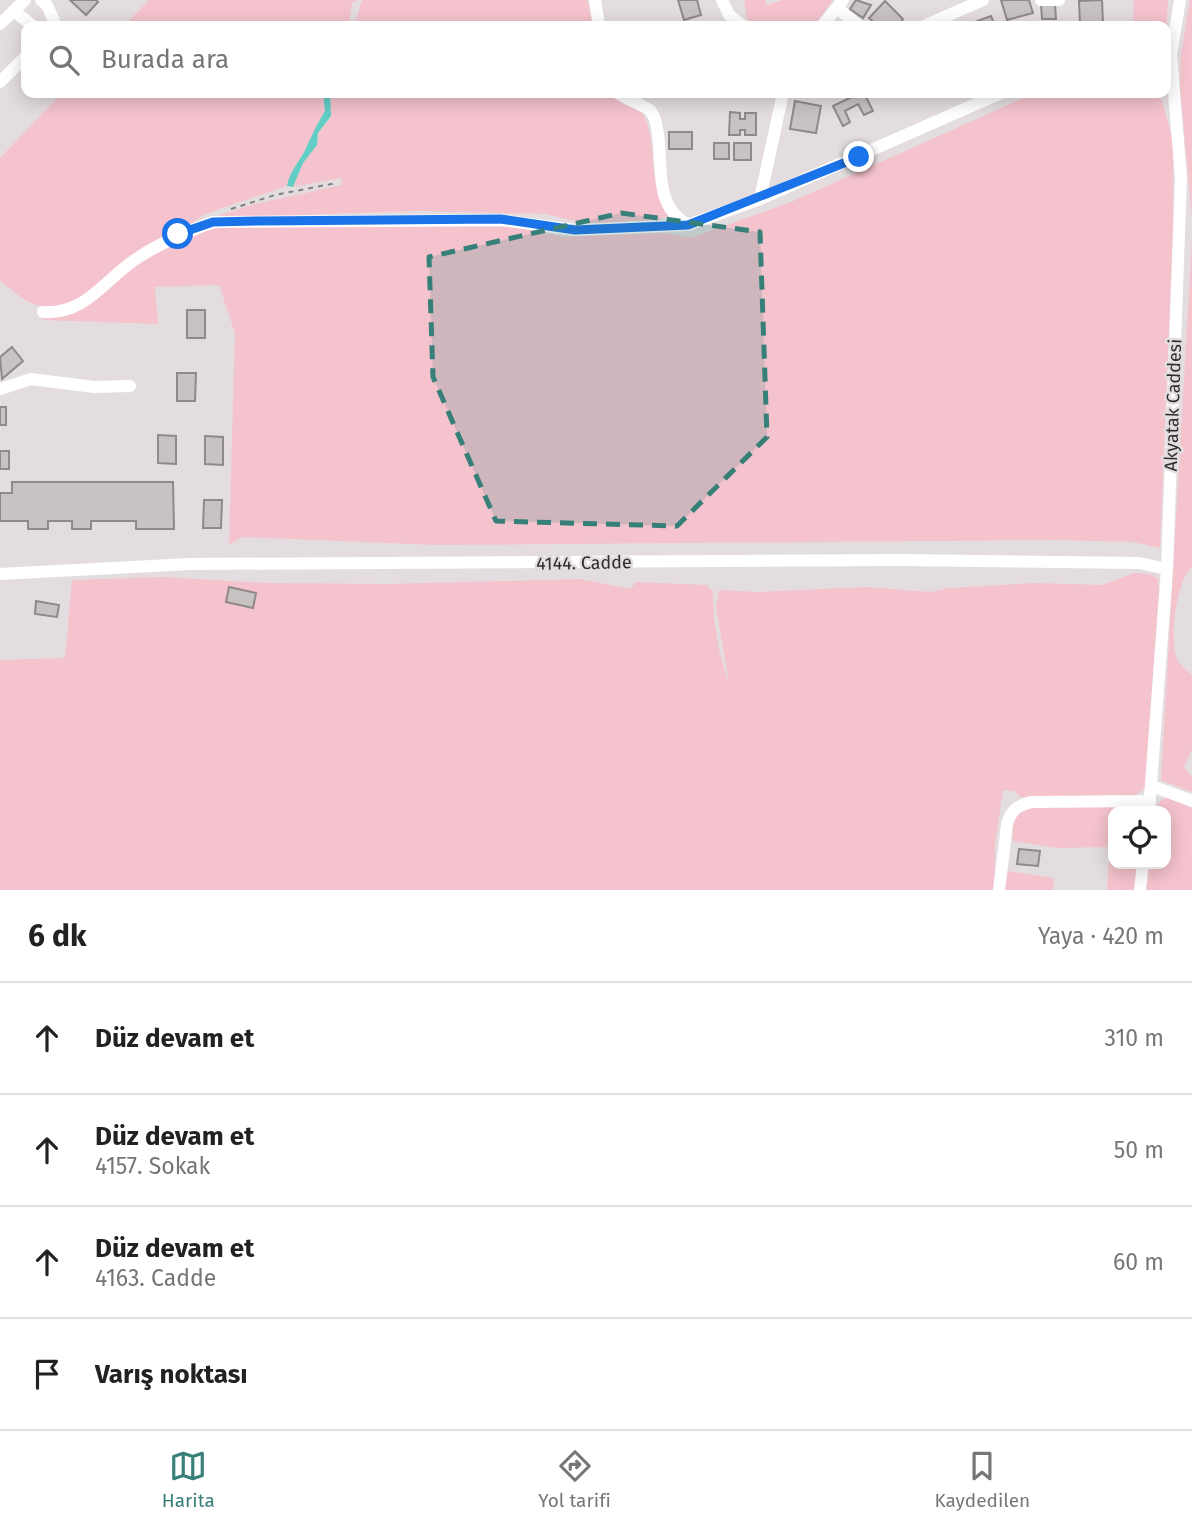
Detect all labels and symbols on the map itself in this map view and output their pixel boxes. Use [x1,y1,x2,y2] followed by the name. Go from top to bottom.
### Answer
[843,141,874,172] route end
[162,218,193,249] route start
[1160,338,1186,472] street label: Akyatak Caddesi
[536,551,632,575] street label: 4144. Cadde

